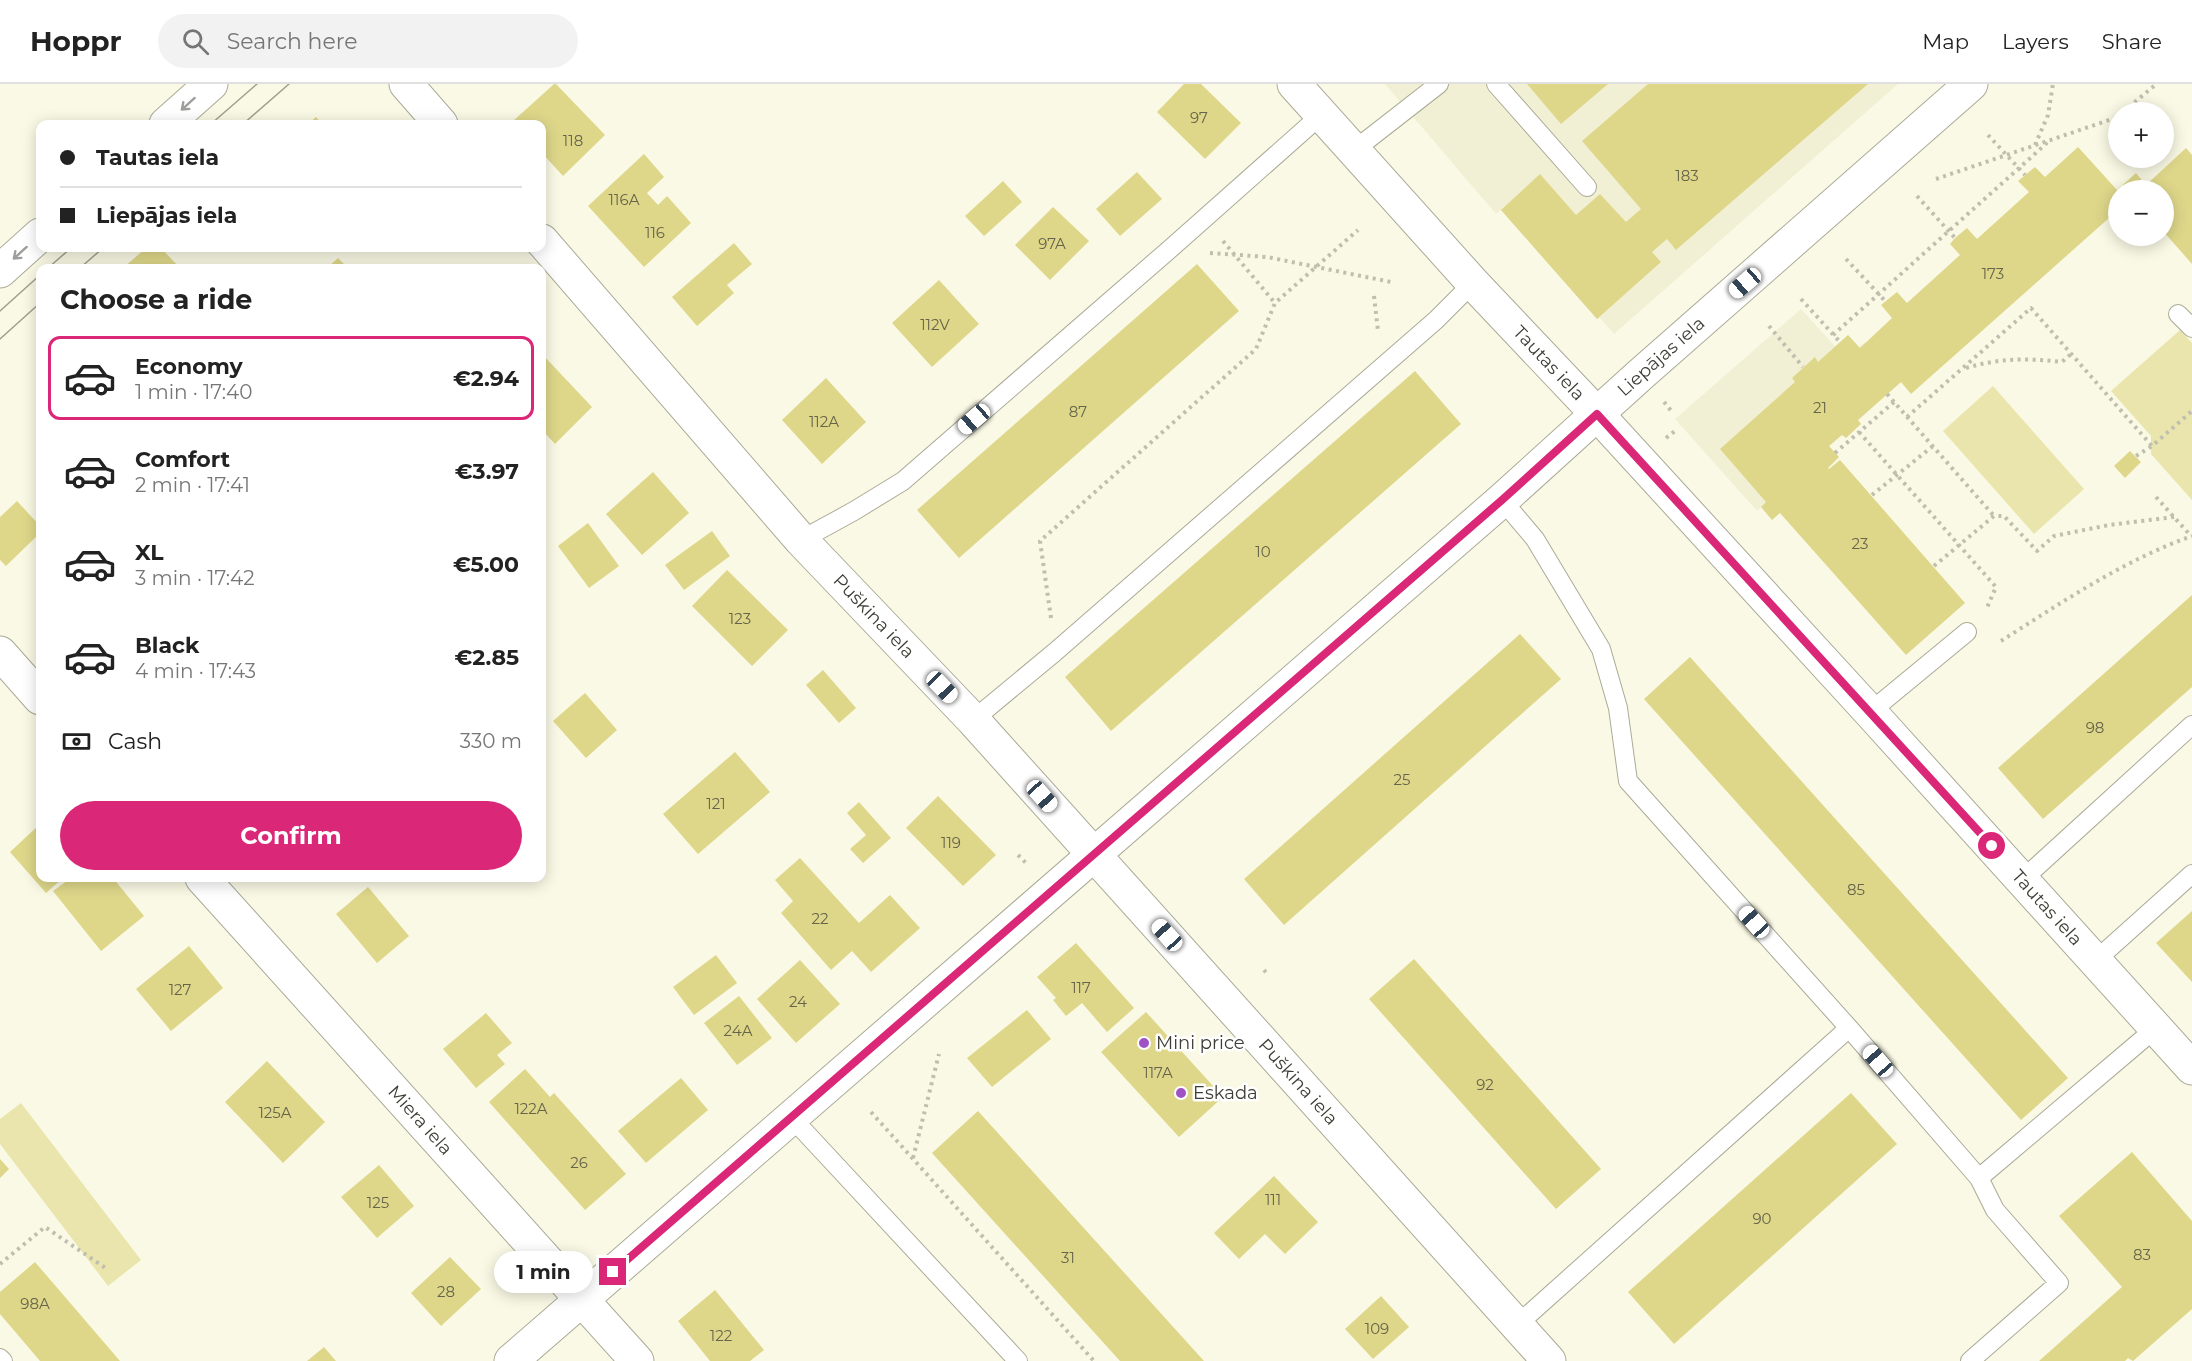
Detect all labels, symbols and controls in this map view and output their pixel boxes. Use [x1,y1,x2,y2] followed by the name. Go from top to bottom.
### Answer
[158,14,578,68] search box
[30,24,122,58] text: Hoppr
[179,25,212,58] icon: search
[227,28,358,55] text: Search here
[1922,29,1969,54] text: Map
[2002,29,2069,54] text: Layers
[2102,29,2162,54] text: Share
[181,97,196,111] one-way arrow
[2108,102,2174,246] map controls
[2108,102,2174,168] button: +
[1190,108,1208,127] house number: 97
[563,131,583,150] house number: 118
[96,144,219,171] text: Tautas iela
[1675,166,1699,185] house number: 183
[2108,180,2174,246] button: −
[609,190,640,209] house number: 116A
[96,202,237,229] text: Liepājas iela
[645,223,665,242] house number: 116
[1038,234,1066,253] house number: 97A
[13,246,28,260] one-way arrow
[1726,264,1764,302] car
[1982,264,2004,283] house number: 173
[60,283,252,316] text: Choose a ride
[1613,312,1709,401] street label: Liepājas iela
[920,315,950,334] house number: 112V
[1508,321,1589,405] street label: Tautas iela
[63,351,117,405] icon: car
[135,353,243,380] text: Economy
[453,365,519,392] text: €2.94
[135,380,252,404] text: 1 min · 17:40
[1813,398,1827,417] house number: 21
[955,400,993,438] car
[1069,402,1087,421] house number: 87
[809,412,839,431] house number: 112A
[63,444,117,498] icon: car
[135,446,230,473] text: Comfort
[455,458,519,485] text: €3.97
[135,473,250,497] text: 2 min · 17:41
[1852,534,1868,553] house number: 23
[63,537,117,591] icon: car
[135,539,164,566] text: XL
[1255,542,1271,561] house number: 10
[453,551,519,578] text: €5.00
[135,566,255,590] text: 3 min · 17:42
[829,570,919,663] street label: Puškina iela
[729,609,751,628] house number: 123
[63,630,117,684] icon: car
[135,632,199,659] text: Black
[454,644,519,671] text: €2.85
[135,659,256,683] text: 4 min · 17:43
[923,668,961,706] car
[2086,718,2104,737] house number: 98
[60,725,93,758] icon: cash
[108,728,162,755] text: Cash
[460,729,522,753] text: 330 m
[1393,770,1411,789] house number: 25
[1023,777,1061,815] car
[706,794,726,813] house number: 121
[60,801,522,870] button: Confirm
[1978,832,2005,859] route start
[941,833,961,852] house number: 119
[2007,865,2087,950] street label: Tautas iela
[1847,880,1865,899] house number: 85
[1735,903,1773,941] car
[811,909,829,928] house number: 22
[1148,916,1186,954] car
[1071,978,1091,997] house number: 117
[169,980,192,999] house number: 127
[789,992,807,1011] house number: 24
[724,1021,753,1040] house number: 24A
[1156,1032,1245,1054] place label: Mini price
[1254,1034,1342,1129] street label: Puškina iela
[1137,1036,1151,1050] marker: Mini price
[1859,1042,1897,1080] car
[1143,1063,1173,1082] house number: 117A
[1476,1075,1494,1094] house number: 92
[383,1081,457,1160] street label: Miera iela
[1193,1082,1258,1104] place label: Eskada
[1174,1086,1188,1100] marker: Eskada
[514,1099,548,1118] house number: 122A
[258,1103,292,1122] house number: 125A
[570,1153,588,1172] house number: 26
[1265,1190,1281,1209] house number: 111
[367,1193,389,1212] house number: 125
[1752,1209,1772,1228] house number: 90
[2133,1245,2151,1264] house number: 83
[1061,1248,1075,1267] house number: 31
[493,1251,592,1293] callout: 1 min
[599,1258,626,1285] route end
[516,1260,571,1284] text: 1 min
[437,1282,455,1301] house number: 28
[20,1294,50,1313] house number: 98A
[1365,1319,1389,1338] house number: 109
[710,1326,732,1345] house number: 122

